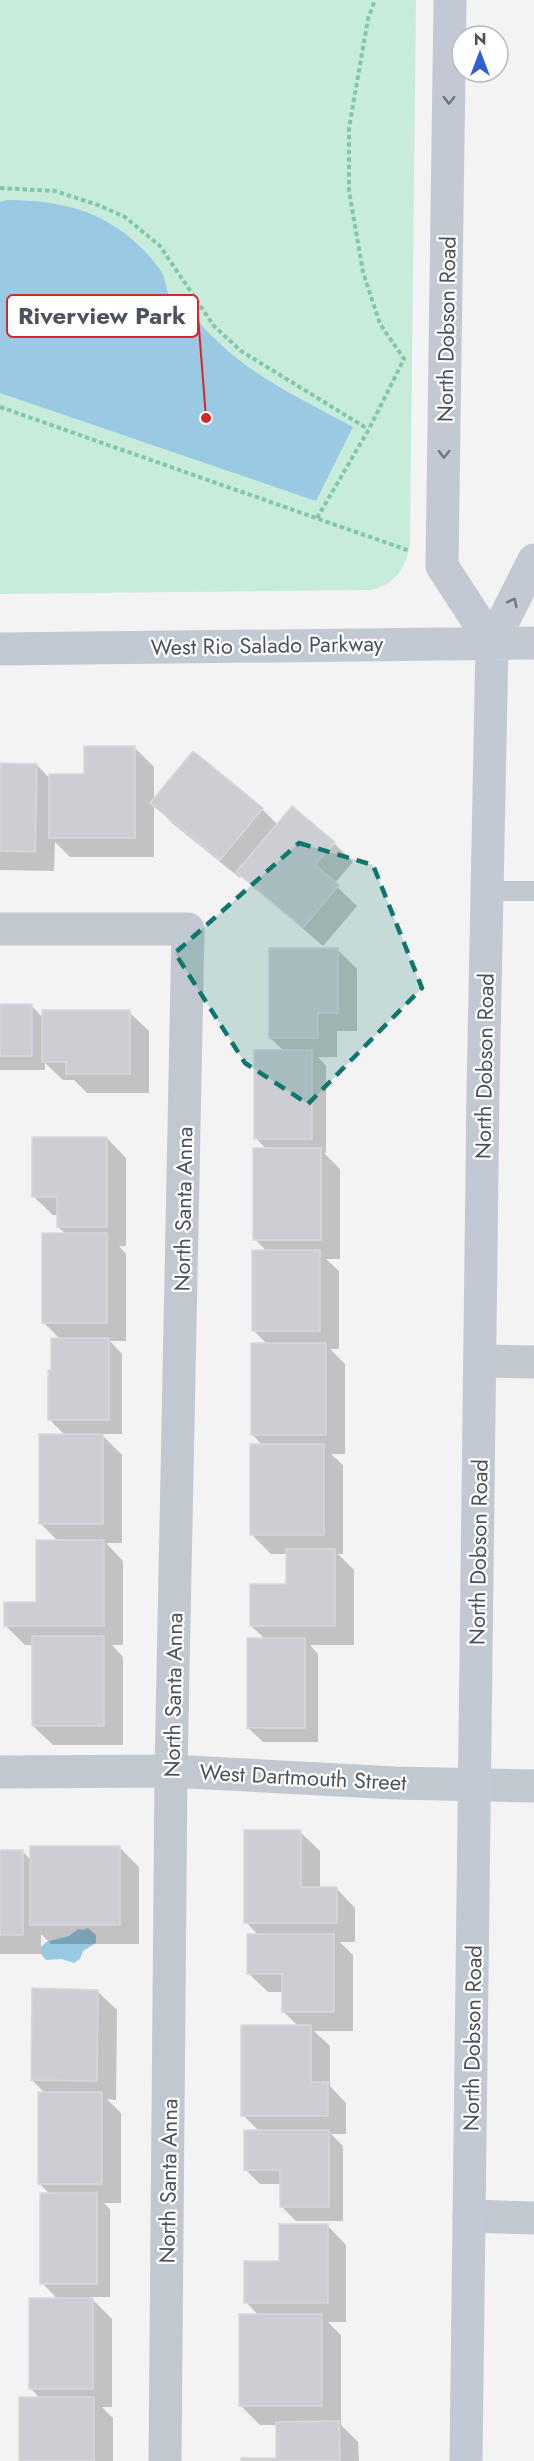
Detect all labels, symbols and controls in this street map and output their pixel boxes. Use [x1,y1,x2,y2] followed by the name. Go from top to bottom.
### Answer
[450,24,510,84] north arrow
[474,28,486,51] text: N
[443,96,455,105] one-way arrow
[428,236,464,422] street label: North Dobson Road
[7,295,198,337] callout: Riverview Park
[18,298,186,333] text: Riverview Park
[438,450,450,459] one-way arrow
[506,597,517,608] one-way arrow
[150,627,384,663] street label: West Rio Salado Parkway
[466,973,502,1159] street label: North Dobson Road
[166,1126,200,1292] street label: North Santa Anna
[460,1459,496,1645] street label: North Dobson Road
[156,1612,190,1778] street label: North Santa Anna
[199,1756,408,1798] street label: West Dartmouth Street
[454,1945,490,2131] street label: North Dobson Road
[151,2098,185,2264] street label: North Santa Anna

